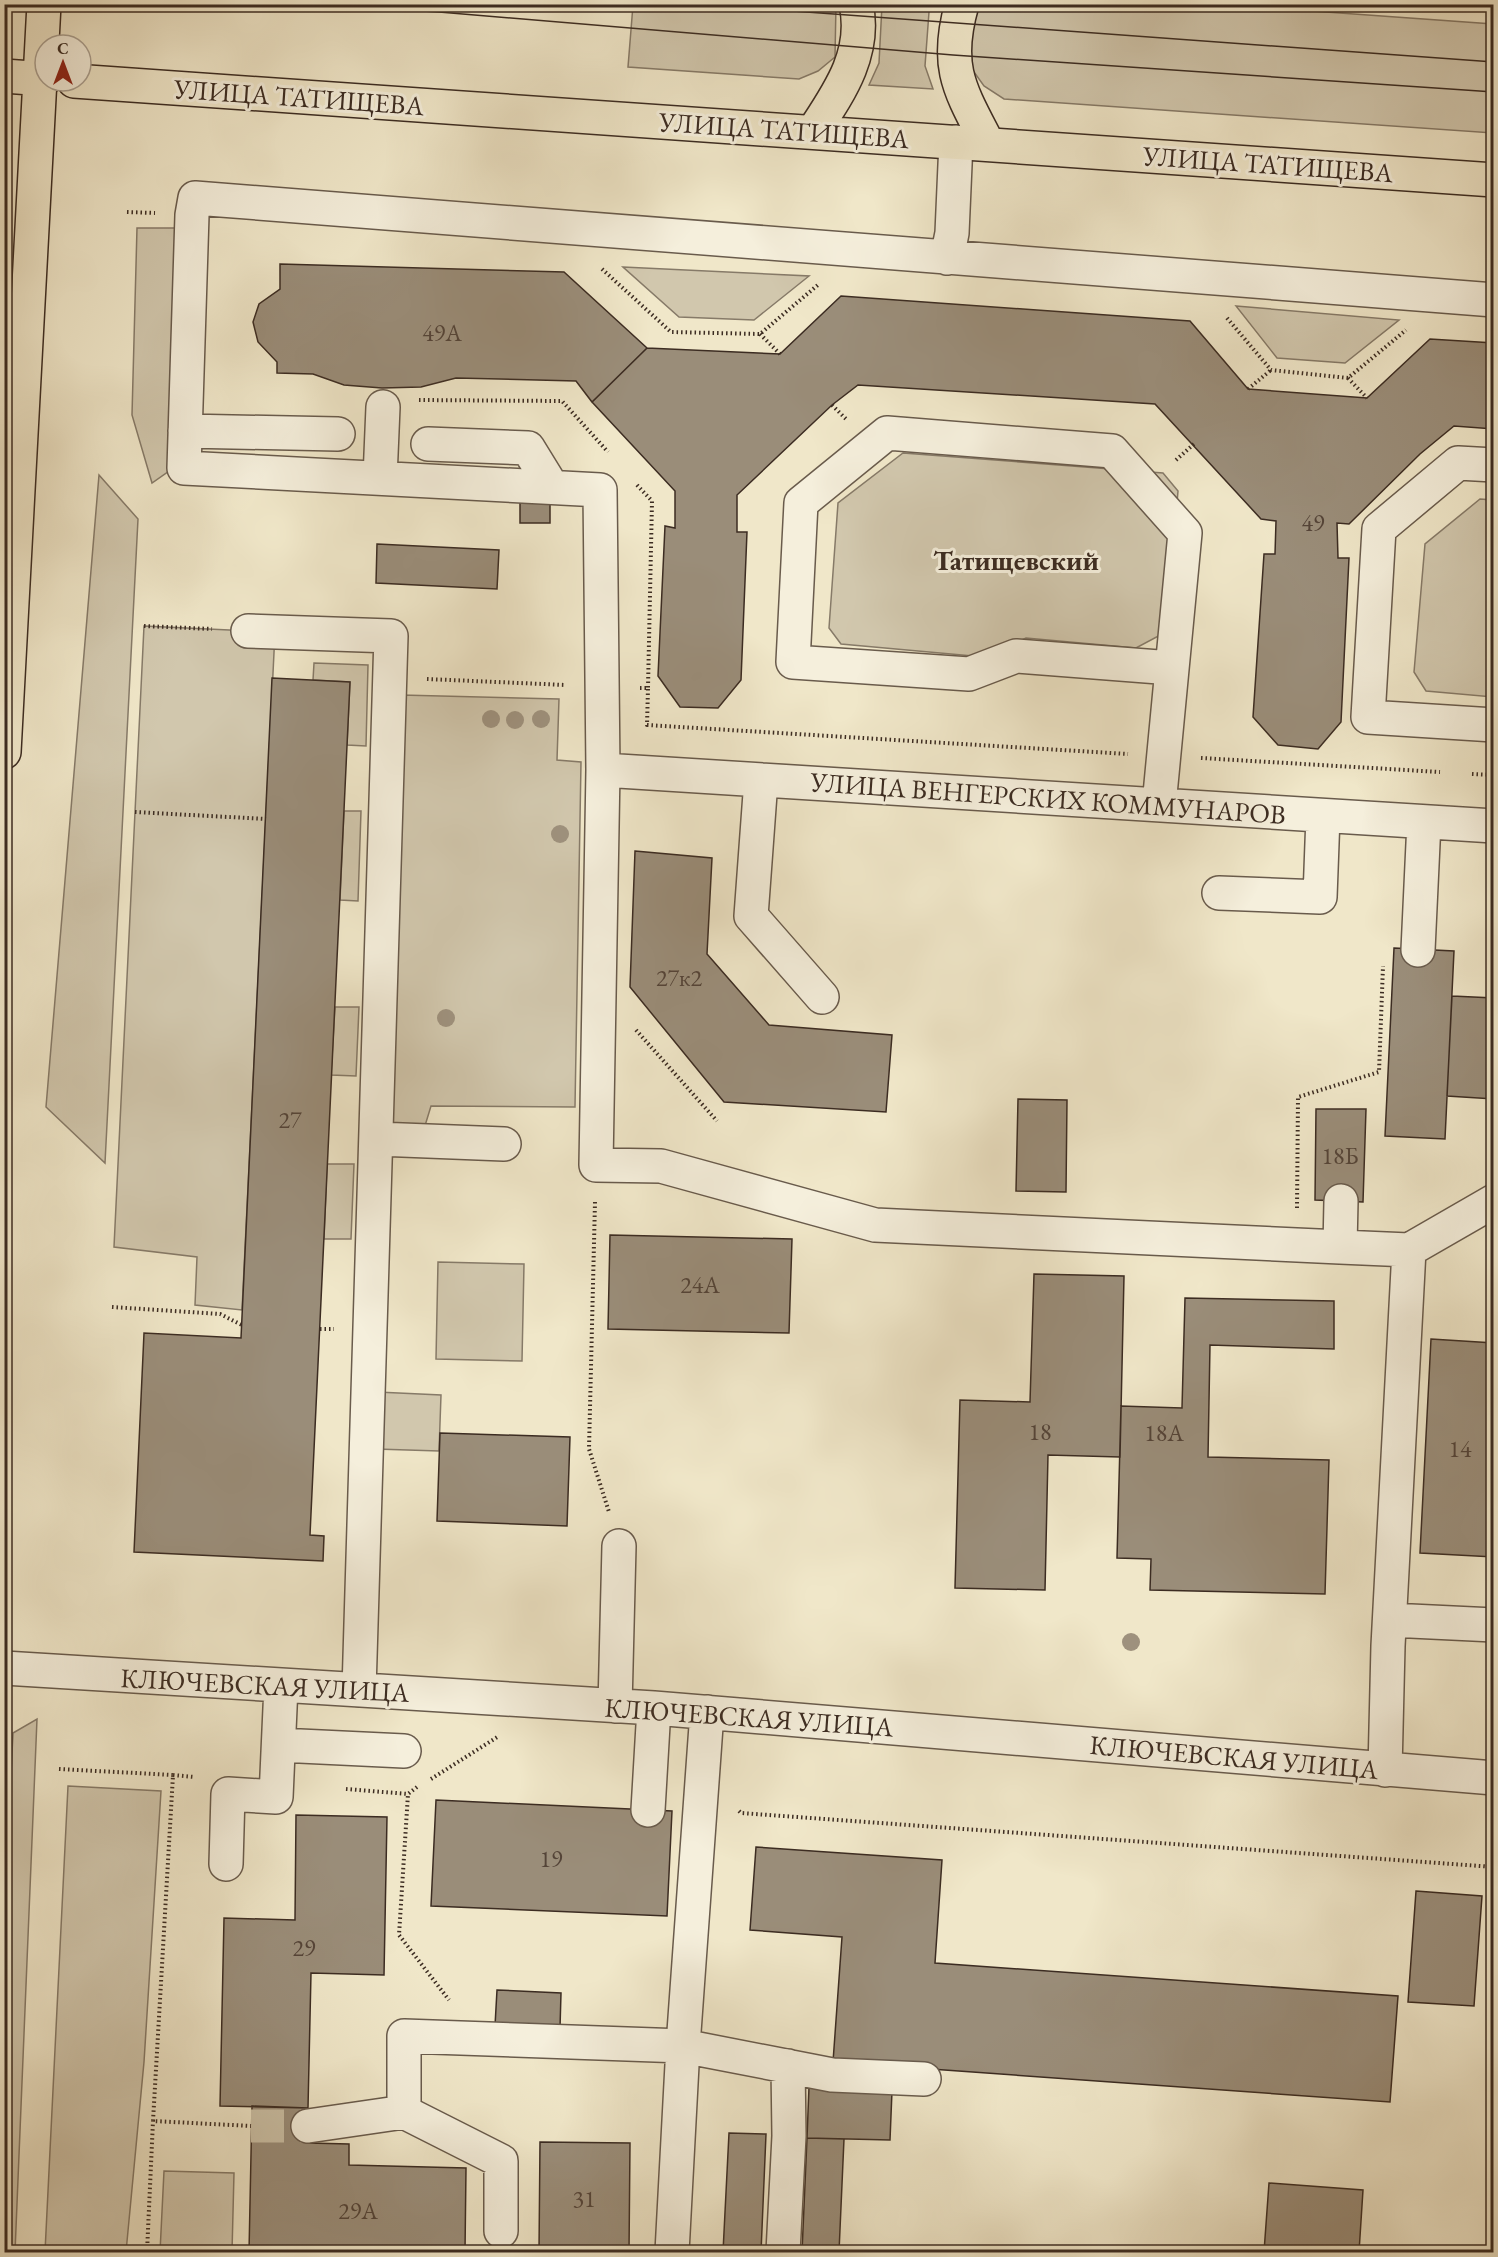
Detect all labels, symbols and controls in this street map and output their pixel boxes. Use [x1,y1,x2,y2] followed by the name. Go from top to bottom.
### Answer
[33,33,93,93] north arrow
[57,38,69,59] text: С
[172,71,426,123] street label: УЛИЦА ТАТИЩЕВА
[657,104,911,156] street label: УЛИЦА ТАТИЩЕВА
[1141,138,1395,190] street label: УЛИЦА ТАТИЩЕВА
[422,317,462,348] house number: 49А
[1301,507,1325,538] house number: 49
[933,542,1099,578] district label: Татищевский
[808,764,1287,832] street label: УЛИЦА ВЕНГЕРСКИХ КОММУНАРОВ
[656,962,702,993] house number: 27к2
[278,1104,302,1135] house number: 27
[1321,1140,1359,1171] house number: 18Б
[680,1269,720,1300] house number: 24А
[1028,1416,1052,1447] house number: 18
[1144,1417,1184,1448] house number: 18А
[1448,1433,1472,1464] house number: 14
[120,1660,411,1710] street label: КЛЮЧЕВСКАЯ УЛИЦА
[603,1689,895,1745] street label: КЛЮЧЕВСКАЯ УЛИЦА
[1088,1727,1380,1787] street label: КЛЮЧЕВСКАЯ УЛИЦА
[539,1843,563,1874] house number: 19
[292,1932,316,1963] house number: 29
[572,2183,596,2214] house number: 31
[338,2195,378,2226] house number: 29А

